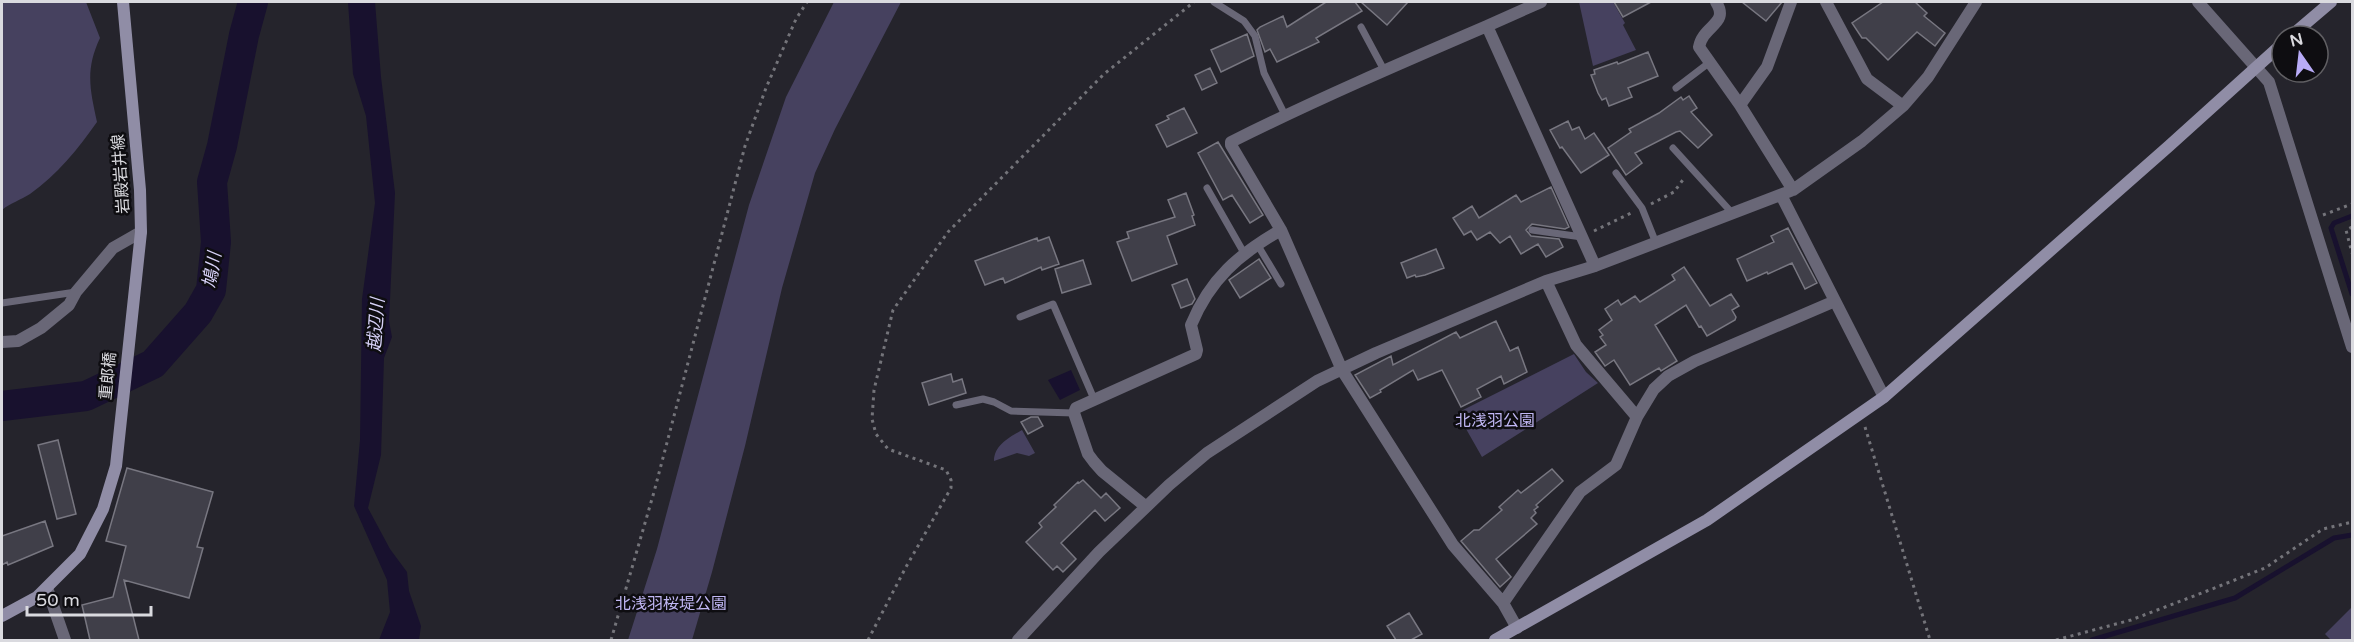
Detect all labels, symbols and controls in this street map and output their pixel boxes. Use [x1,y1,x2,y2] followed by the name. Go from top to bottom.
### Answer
[2270,24,2330,84] north arrow
[2288,29,2305,52] text: N
[108,133,134,215] street label: 岩殿岩井線
[198,249,226,289] water label: 鳩川
[363,295,389,353] water label: 越辺川
[96,351,120,401] street label: 重郎橋
[1455,411,1535,431] park label: 北浅羽公園
[27,579,152,617] scale bar
[36,589,80,611] text: 50 m
[615,594,727,614] park label: 北浅羽桜堤公園

